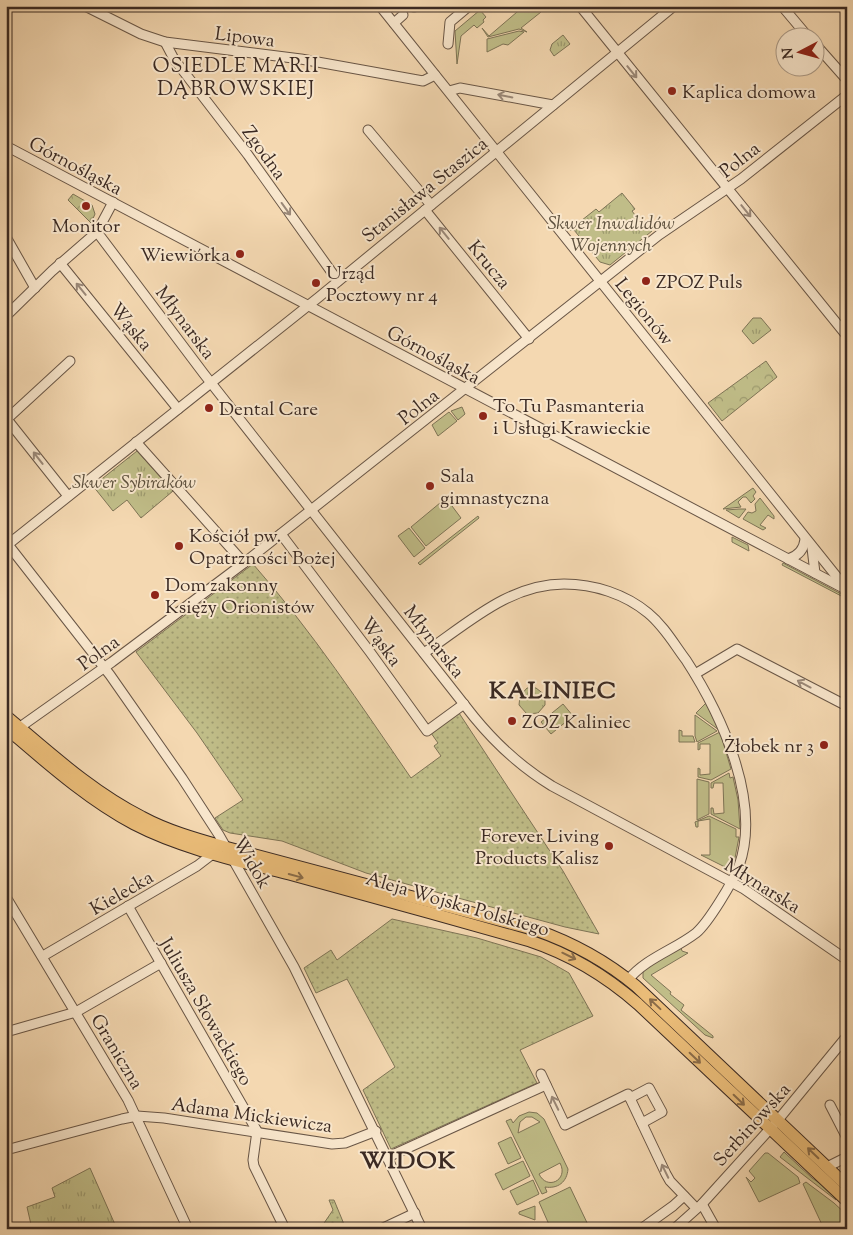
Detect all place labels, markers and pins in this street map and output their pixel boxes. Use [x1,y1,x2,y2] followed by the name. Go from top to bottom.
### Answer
[682,80,816,107] place label: Kaplica domowa
[666,85,678,97] marker: Kaplica domowa
[80,200,92,212] marker: Monitor
[52,214,120,241] place label: Monitor
[140,243,230,270] place label: Wiewiórka
[234,248,246,260] marker: Wiewiórka
[326,261,438,310] place label: Urząd Pocztowy nr 4
[656,270,743,297] place label: ZPOZ Puls
[640,275,652,287] marker: ZPOZ Puls
[310,277,322,289] marker: Urząd Pocztowy nr 4
[493,394,651,443] place label: To Tu Pasmanteria i Usługi Krawieckie
[219,397,318,424] place label: Dental Care
[203,402,215,414] marker: Dental Care
[477,410,489,422] marker: To Tu Pasmanteria i Usługi Krawieckie
[440,464,549,513] place label: Sala gimnastyczna
[424,480,436,492] marker: Sala gimnastyczna
[189,524,336,573] place label: Kościół pw. Opatrzności Bożej
[173,540,185,552] marker: Kościół pw. Opatrzności Bożej
[165,573,315,622] place label: Dom zakonny Księży Orionistów
[149,589,161,601] marker: Dom zakonny Księży Orionistów
[522,710,631,737] place label: ZOZ Kaliniec
[506,715,518,727] marker: ZOZ Kaliniec
[725,734,814,761] place label: Żłobek nr 3
[818,739,830,751] marker: Żłobek nr 3
[475,824,599,873] place label: Forever Living Products Kalisz
[603,840,615,852] marker: Forever Living Products Kalisz

